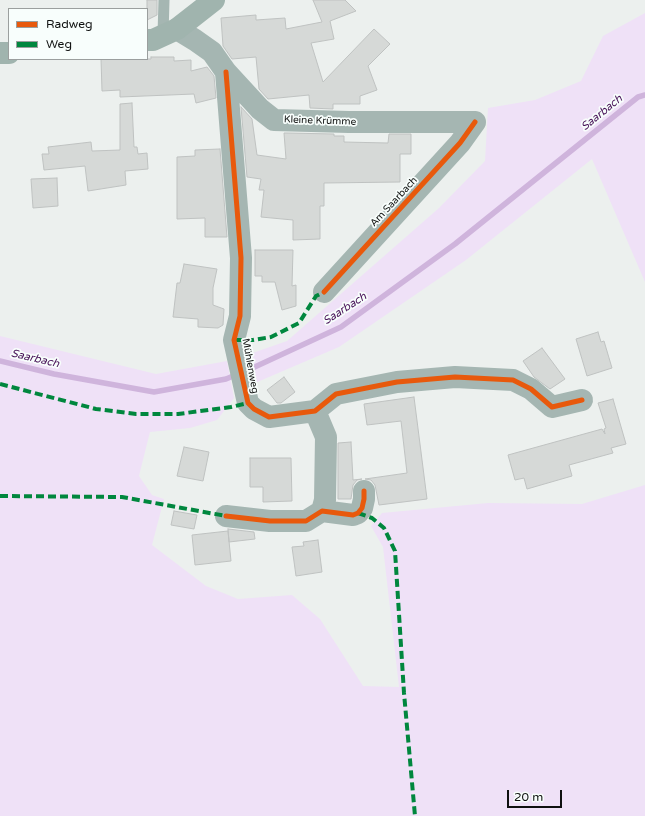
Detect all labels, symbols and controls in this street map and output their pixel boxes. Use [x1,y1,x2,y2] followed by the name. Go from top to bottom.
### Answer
[8,8,148,60] legend
[46,17,93,31] text: Radweg
[46,37,72,51] text: Weg
[579,92,625,134] water label: Saarbach
[284,114,356,128] street label: Kleine Krümme
[368,175,420,229] street label: Am Saarbach
[321,290,369,328] water label: Saarbach
[239,338,261,394] street label: Mühlenweg
[10,347,60,371] water label: Saarbach
[509,782,564,808] scale bar
[514,790,543,804] text: 20 m

